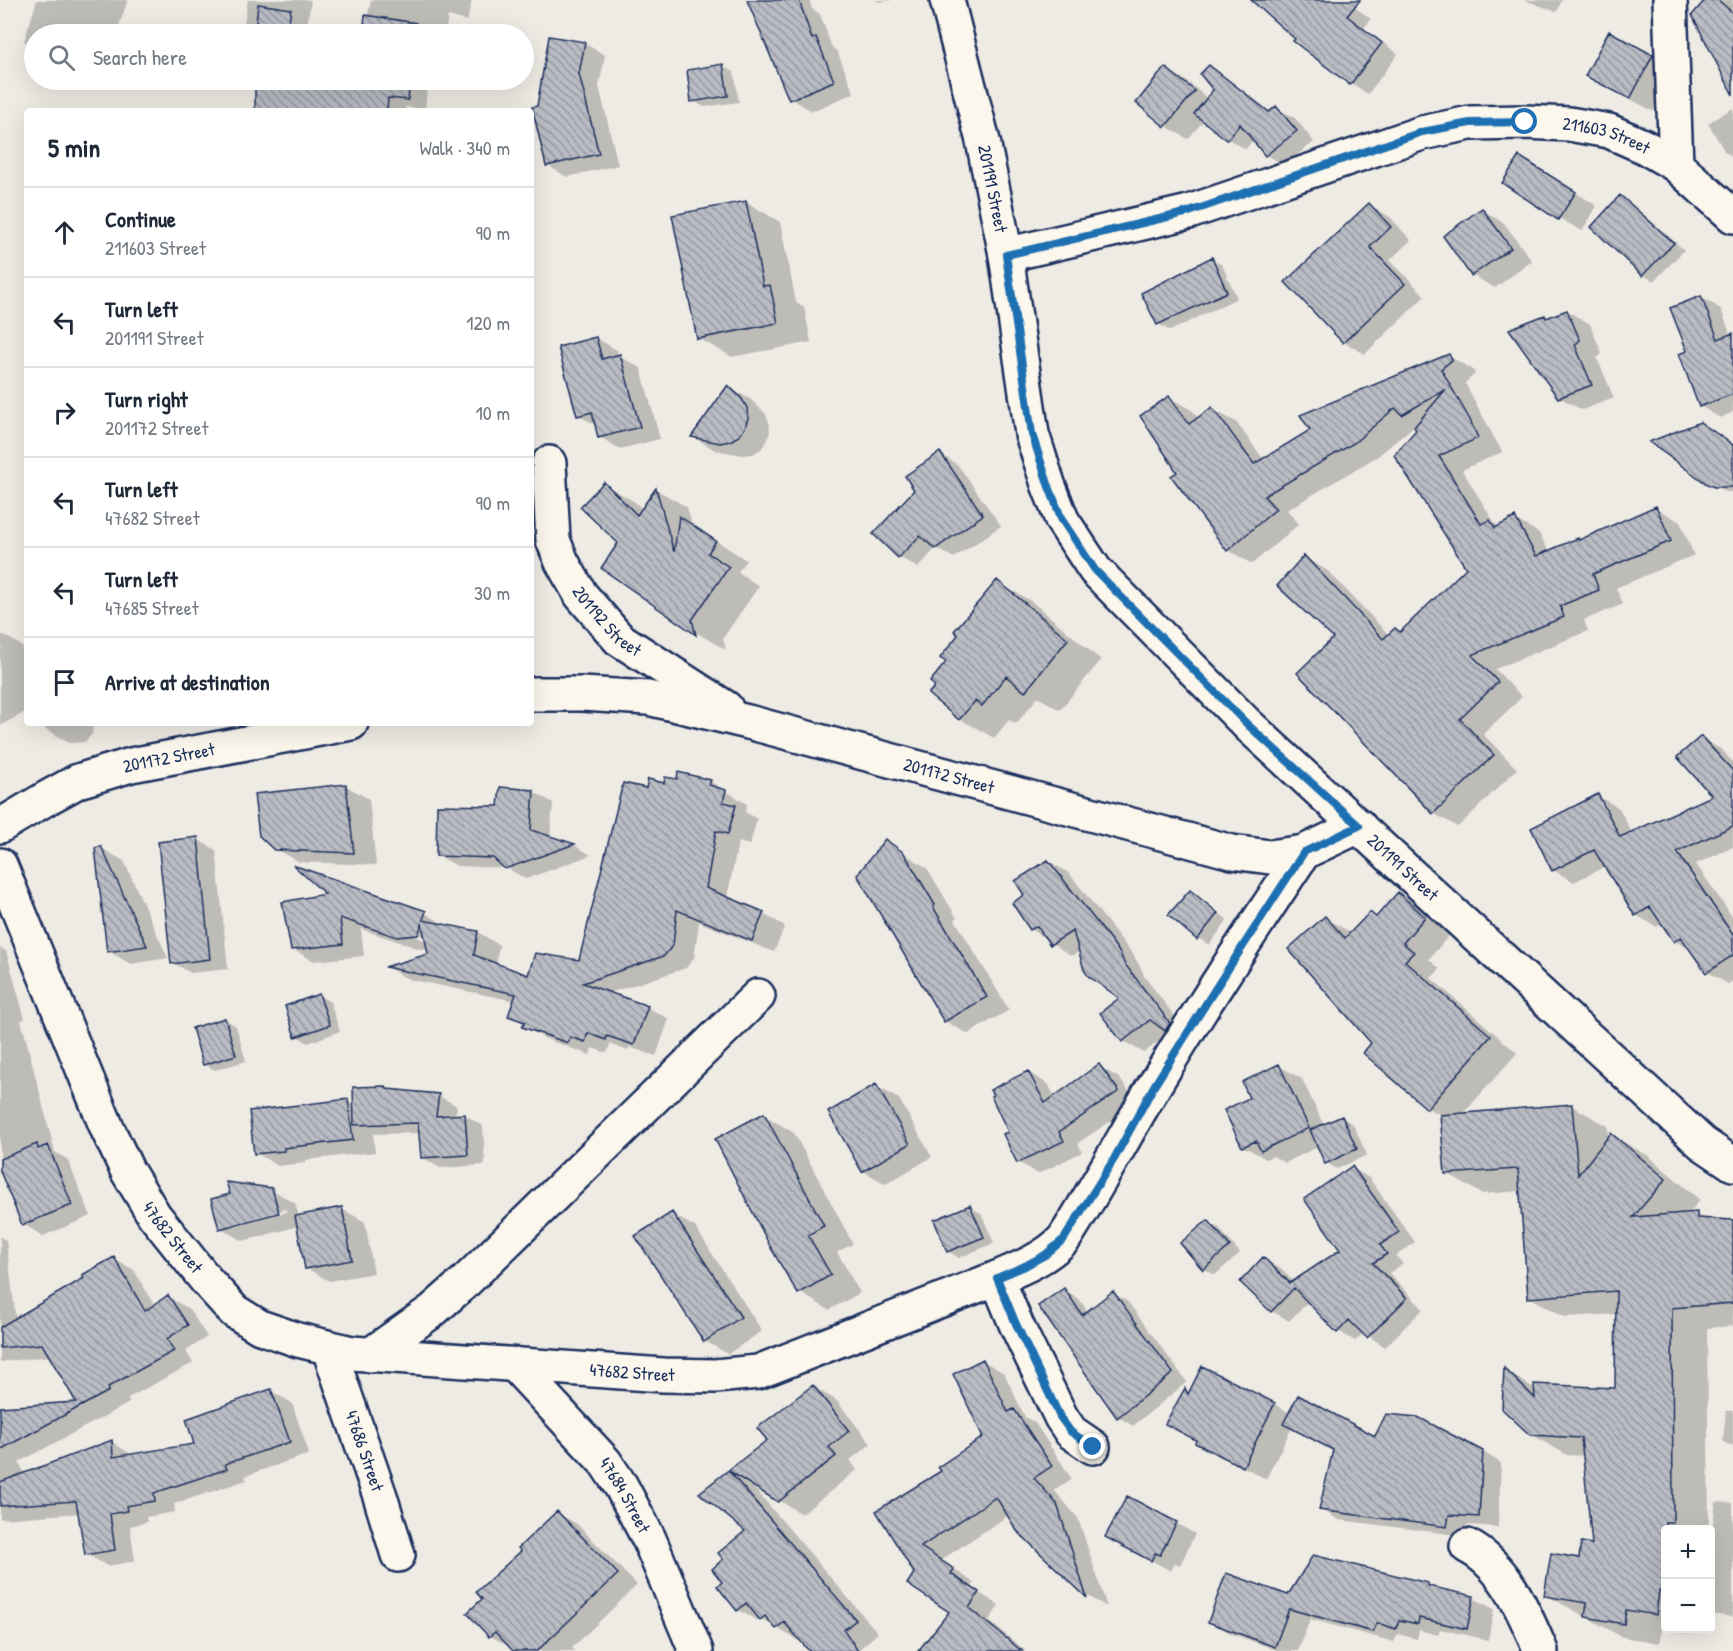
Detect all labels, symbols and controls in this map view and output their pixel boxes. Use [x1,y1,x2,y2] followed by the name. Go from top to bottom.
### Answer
[24,24,534,90] search box
[45,41,78,74] icon: search
[93,42,187,72] text: Search here
[1511,108,1537,134] route start
[1562,111,1656,160] street label: 211603 Street
[48,130,100,165] text: 5 min
[419,134,510,161] text: Walk · 340 m
[972,142,1014,235] street label: 201191 Street
[105,204,176,234] text: Continue
[48,216,81,249] icon: ahead
[476,219,510,246] text: 90 m
[105,234,206,261] text: 211603 Street
[105,294,178,324] text: Turn left
[48,306,81,339] icon: left
[466,309,510,336] text: 120 m
[105,324,204,351] text: 201191 Street
[105,384,188,414] text: Turn right
[48,396,81,429] icon: right
[476,399,510,426] text: 10 m
[105,414,208,441] text: 201172 Street
[105,474,178,504] text: Turn left
[48,486,81,519] icon: left
[476,489,510,516] text: 90 m
[105,504,200,531] text: 47682 Street
[105,564,178,594] text: Turn left
[48,576,81,609] icon: left
[474,579,510,606] text: 30 m
[566,581,647,663] street label: 201192 Street
[105,594,199,621] text: 47685 Street
[48,666,81,699] icon: arrive
[105,667,270,697] text: Arrive at destination
[120,736,218,779] street label: 201172 Street
[901,751,998,800] street label: 201172 Street
[1362,828,1445,907] street label: 201191 Street
[137,1197,209,1279] street label: 47682 Street
[589,1357,676,1387] street label: 47682 Street
[339,1407,391,1495] street label: 47686 Street
[1079,1433,1105,1459] route end
[593,1452,657,1538] street label: 47684 Street
[1661,1525,1715,1633] map controls
[1661,1525,1715,1579] button: +
[1661,1579,1715,1633] button: −

